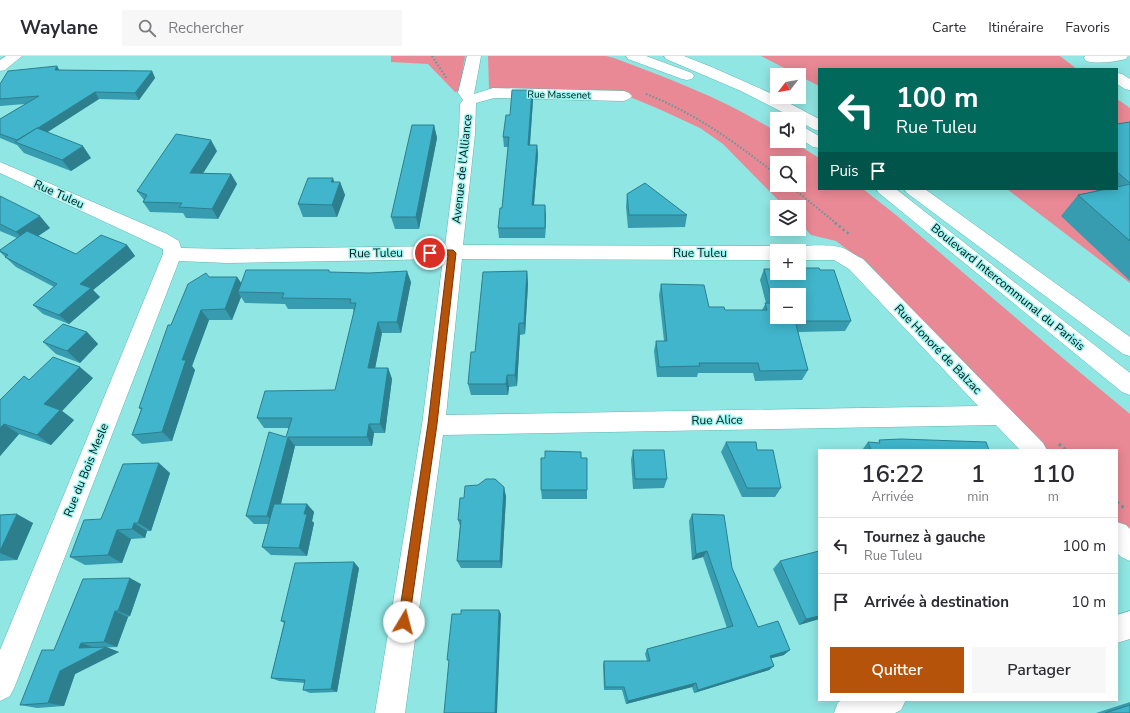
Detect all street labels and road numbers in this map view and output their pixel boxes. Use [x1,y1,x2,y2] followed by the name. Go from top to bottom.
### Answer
[527,87,591,103] street label: Rue Massenet
[448,114,476,224] street label: Avenue de l'Alliance
[31,176,87,212] street label: Rue Tuleu
[928,220,1088,354] street label: Boulevard Intercommunal du Parisis
[349,245,403,261] street label: Rue Tuleu
[673,245,727,261] street label: Rue Tuleu
[891,301,985,398] street label: Rue Honoré de Balzac
[691,412,743,428] street label: Rue Alice
[60,421,112,519] street label: Rue du Bois Mesle

